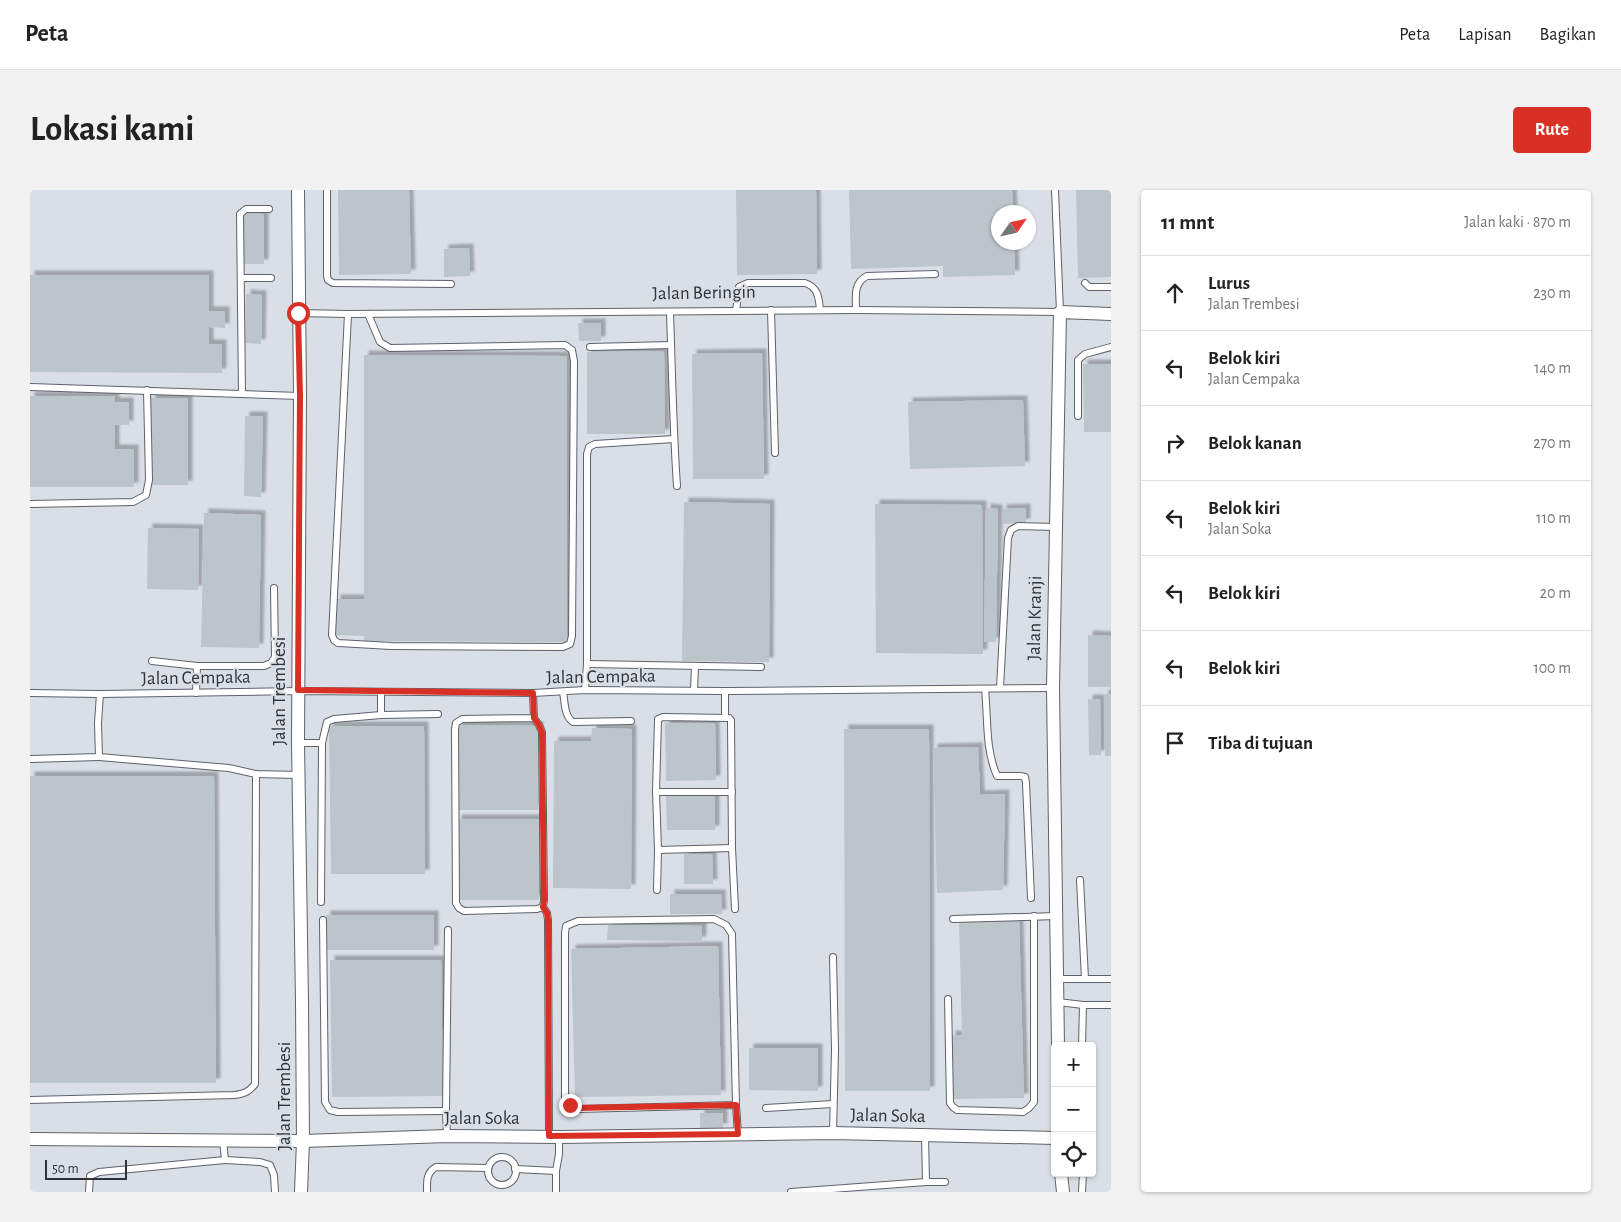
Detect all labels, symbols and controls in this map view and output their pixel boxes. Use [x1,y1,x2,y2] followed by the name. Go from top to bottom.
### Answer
[25,22,69,46] text: Peta
[1399,26,1430,44] text: Peta
[1458,26,1512,44] text: Lapisan
[1540,26,1596,44] text: Bagikan
[1513,107,1591,153] button: Rute
[30,112,194,147] text: Lokasi kami
[991,205,1036,250] north arrow
[1161,212,1214,233] text: 11 mnt
[1464,214,1571,230] text: Jalan kaki · 870 m
[1208,274,1250,293] text: Lurus
[1161,279,1189,307] icon: ahead
[652,283,756,303] street label: Jalan Beringin
[1533,285,1571,301] text: 230 m
[1208,296,1300,312] text: Jalan Trembesi
[287,302,310,325] route start
[1208,349,1280,368] text: Belok kiri
[1161,354,1189,382] icon: left
[1534,360,1571,376] text: 140 m
[1208,371,1300,387] text: Jalan Cempaka
[1161,429,1189,457] icon: right
[1208,434,1302,453] text: Belok kanan
[1533,435,1571,451] text: 270 m
[1208,499,1280,518] text: Belok kiri
[1161,504,1189,532] icon: left
[1536,510,1571,526] text: 110 m
[1208,521,1272,537] text: Jalan Soka
[1025,575,1045,661] street label: Jalan Kranji
[1161,579,1189,607] icon: left
[1208,584,1280,603] text: Belok kiri
[1540,585,1571,601] text: 20 m
[270,637,289,745] street label: Jalan Trembesi
[1161,654,1189,682] icon: left
[1208,659,1280,678] text: Belok kiri
[1533,660,1571,676] text: 100 m
[546,667,656,687] street label: Jalan Cempaka
[141,668,251,688] street label: Jalan Cempaka
[1161,729,1189,757] icon: arrive
[1208,734,1313,753] text: Tiba di tujuan
[275,1042,294,1150] street label: Jalan Trembesi
[1051,1042,1096,1177] map controls
[1051,1042,1096,1087] button: +
[1051,1087,1096,1132] button: −
[559,1094,582,1117] route end
[850,1106,926,1126] street label: Jalan Soka
[444,1109,520,1128] street label: Jalan Soka
[1051,1132,1096,1177] button: locate
[45,1157,128,1180] scale bar
[52,1162,79,1176] text: 50 m

